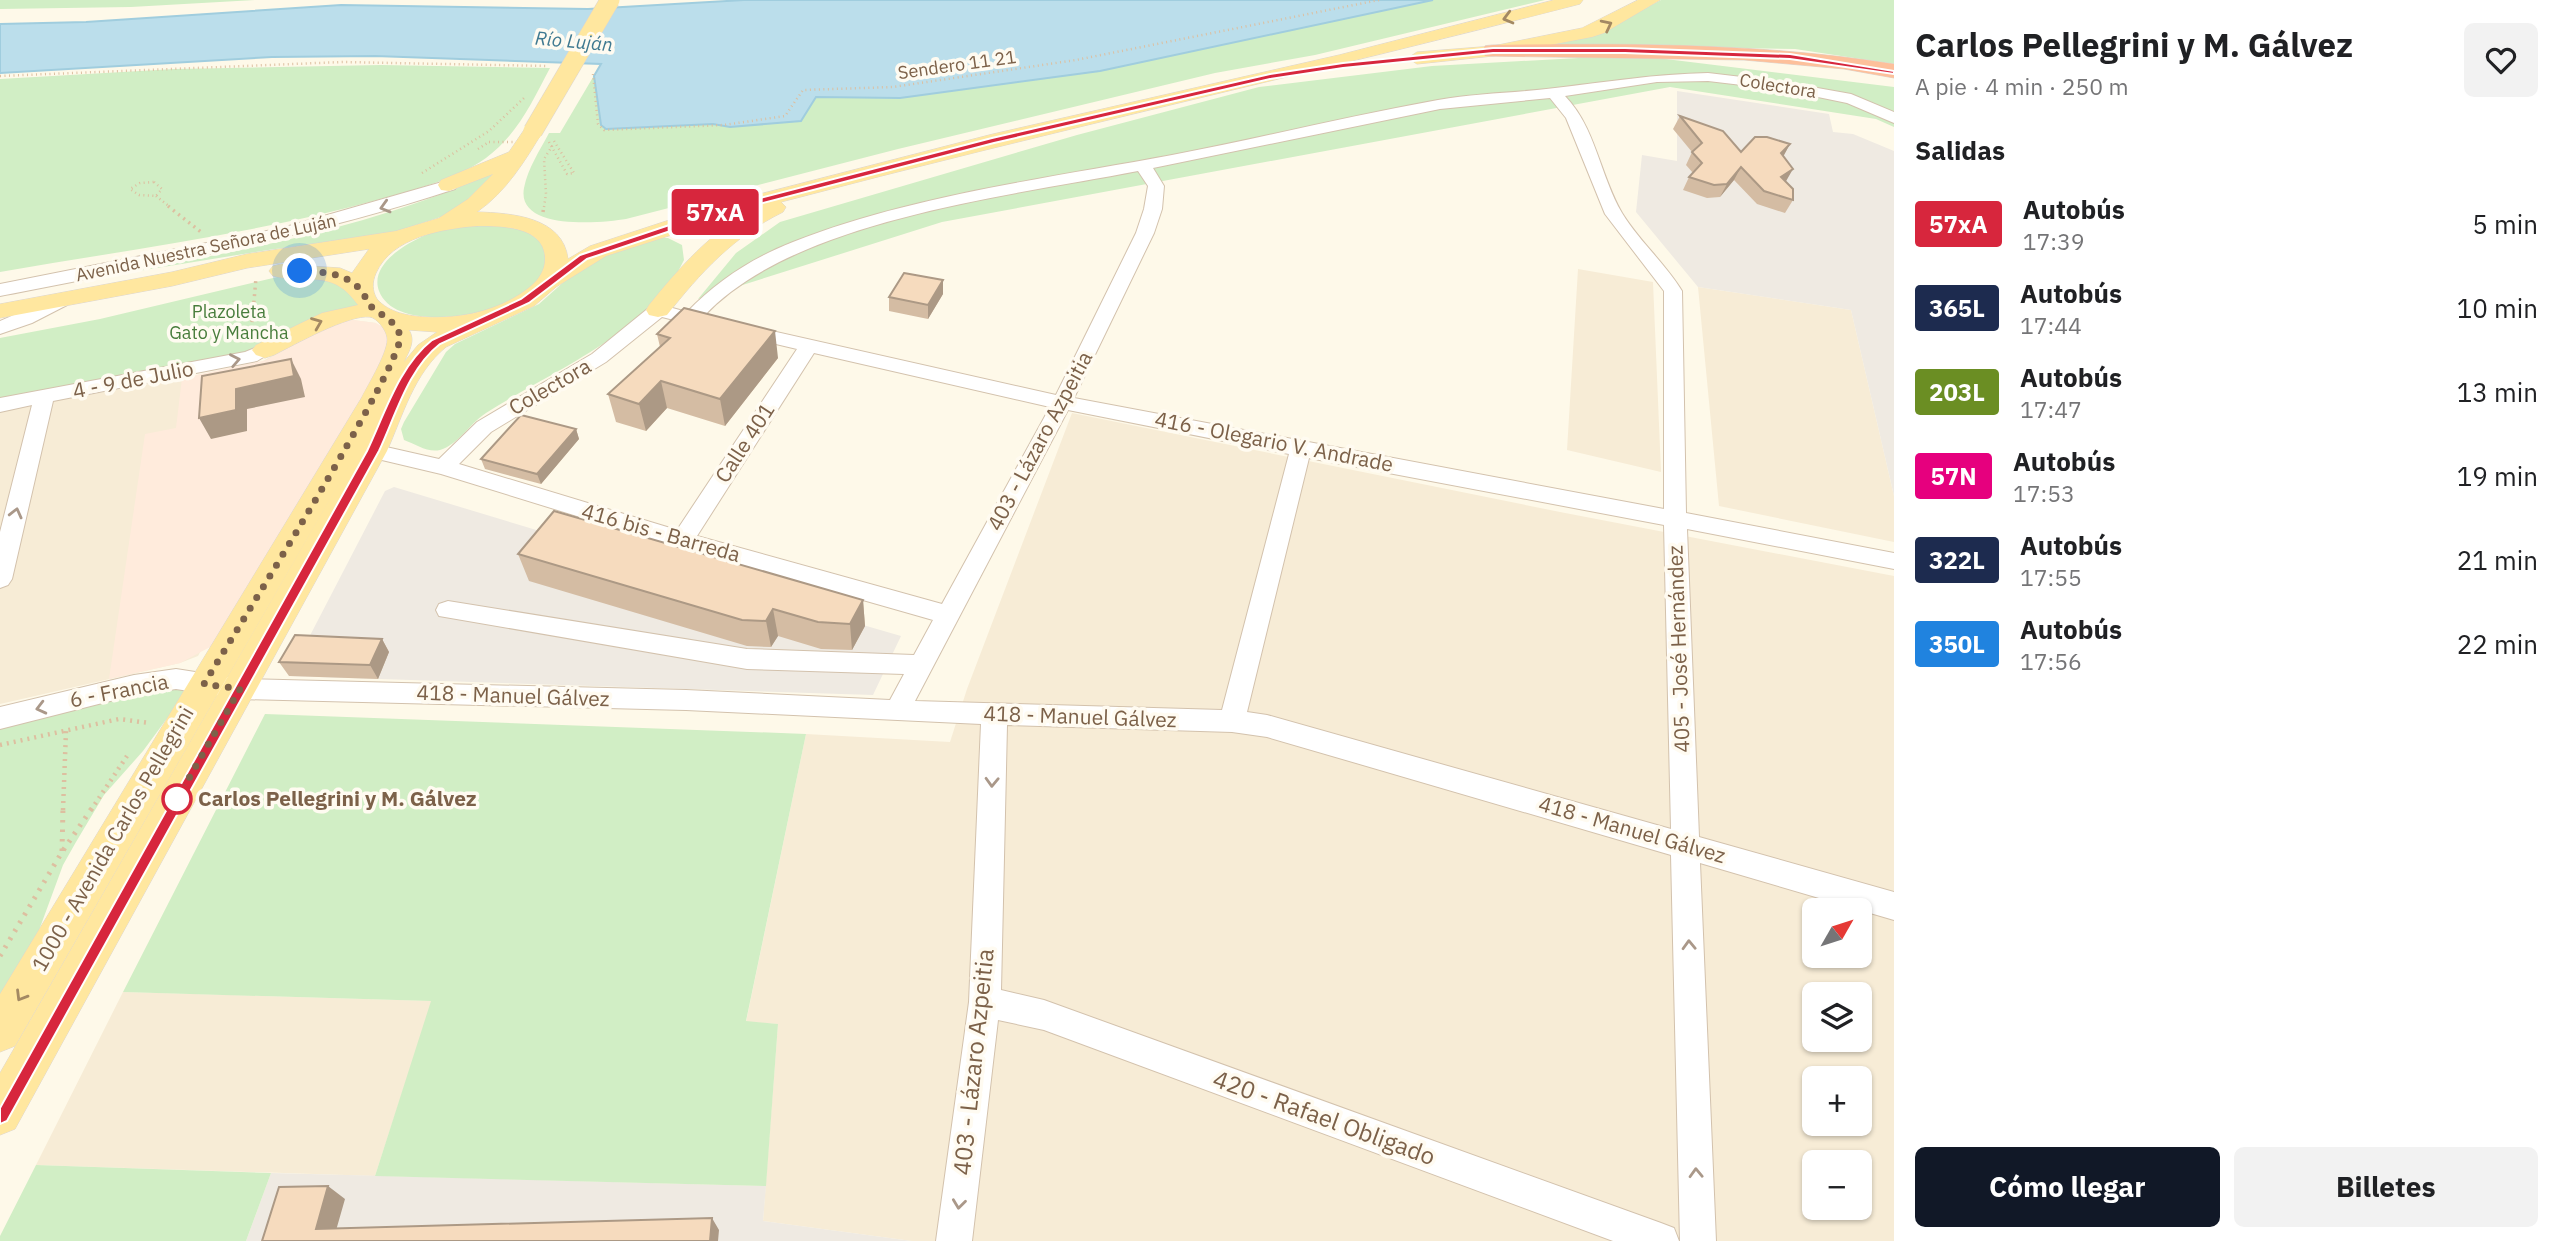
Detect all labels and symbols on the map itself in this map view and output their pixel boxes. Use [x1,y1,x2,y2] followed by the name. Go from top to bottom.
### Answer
[1502,10,1514,24] one-way arrow
[1600,19,1612,33] one-way arrow
[534,26,614,56] water label: Río Luján
[896,45,1018,84] street label: Sendero 11 21
[1738,68,1819,103] street label: Colectora
[666,189,764,235] line badge: 57xA
[379,199,391,213] one-way arrow
[73,209,338,286] street label: Avenida Nuestra Señora de Luján
[282,253,317,288] your location
[169,300,289,344] park label: Plazoleta Gato y Mancha
[310,317,323,331] one-way arrow
[980,346,1098,535] street label: 403 - Lázaro Azpeitia
[503,351,596,421] street label: Colectora
[229,353,241,368] one-way arrow
[70,354,196,404] street label: 4 - 9 de Julio
[708,397,780,488] street label: Calle 401
[1153,404,1396,478] street label: 416 - Olegario V. Andrade
[579,496,744,568] street label: 416 bis - Barreda
[8,507,22,519] one-way arrow
[1660,544,1696,753] street label: 405 - José Hernández
[67,667,171,713] street label: 6 - Francia
[416,678,610,712] street label: 418 - Manuel Gálvez
[983,699,1177,733] street label: 418 - Manuel Gálvez
[35,700,47,714] one-way arrow
[25,701,200,976] street label: 1000 - Avenida Carlos Pellegrini
[985,777,1000,788] one-way arrow
[162,784,192,814] marker: Carlos Pellegrini y M. Gálvez
[198,784,477,812] place label: Carlos Pellegrini y M. Gálvez
[1536,789,1729,869] street label: 418 - Manuel Gálvez
[1802,898,1872,968] north arrow
[1681,940,1697,950] one-way arrow
[945,947,1001,1177] street label: 403 - Lázaro Azpeitia
[16,989,29,1002] one-way arrow
[1209,1062,1440,1172] street label: 420 - Rafael Obligado
[1688,1167,1704,1178] one-way arrow
[951,1198,966,1210] one-way arrow

